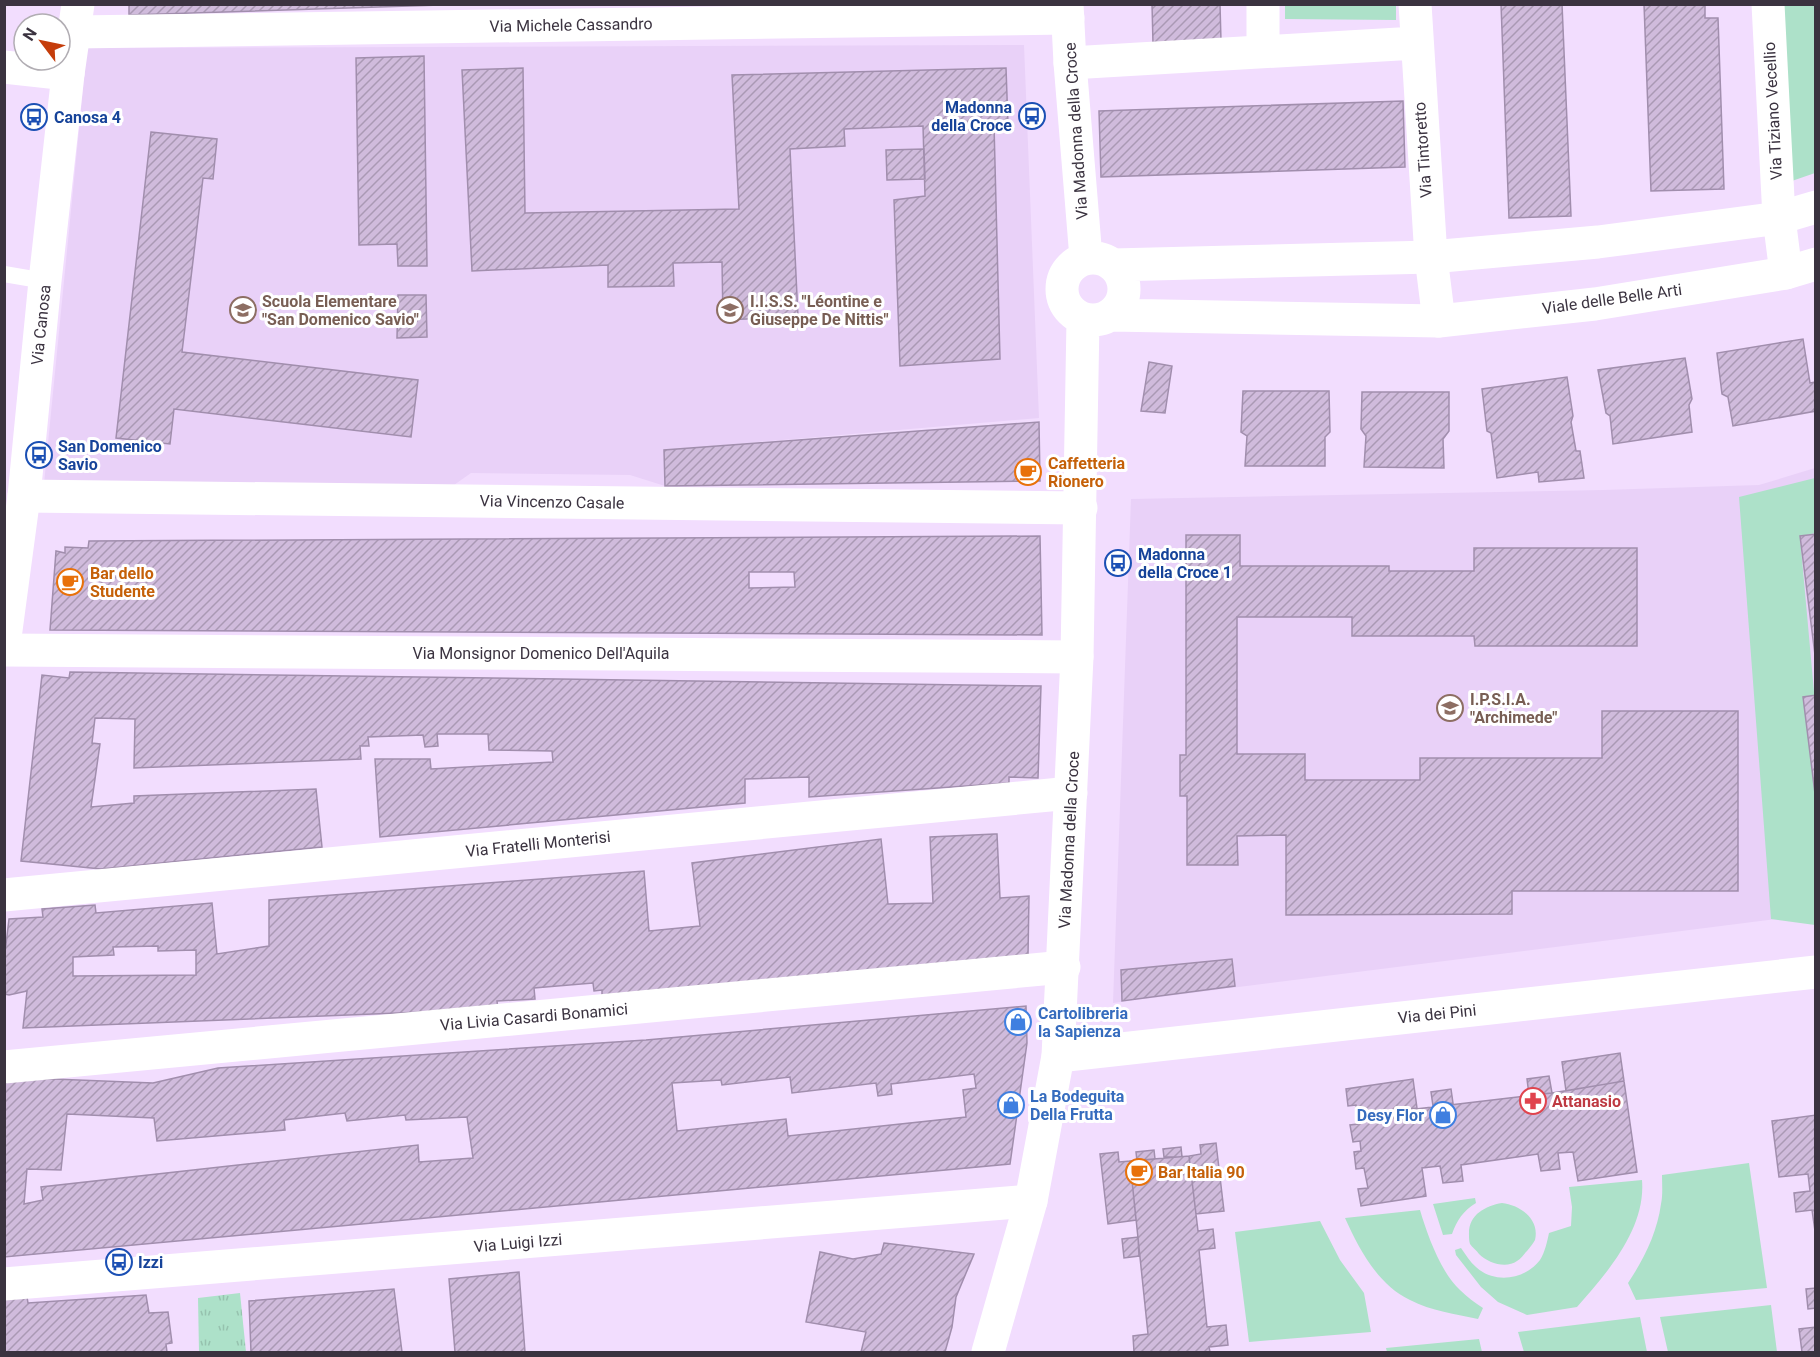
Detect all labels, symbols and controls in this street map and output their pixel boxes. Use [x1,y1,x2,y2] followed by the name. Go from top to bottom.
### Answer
[12,12,72,72] north arrow
[489,14,653,36] street label: Via Michele Cassandro
[19,24,41,44] text: N
[1760,41,1786,181] street label: Via Tiziano Vecellio
[1060,42,1092,220] street label: Via Madonna della Croce
[931,98,1012,135] place label: Madonna della Croce
[1017,101,1047,131] bus stop icon: Madonna della Croce
[1410,101,1436,199] street label: Via Tintoretto
[19,102,49,132] bus stop icon: Canosa 4
[54,108,121,127] place label: Canosa 4
[1541,280,1683,318] street label: Viale delle Belle Arti
[27,284,55,366] street label: Via Canosa
[262,292,419,329] place label: Scuola Elementare "San Domenico Savio"
[750,292,889,329] place label: I.I.S.S. "Léontine e Giuseppe De Nittis"
[228,295,258,325] school or university icon: Scuola Elementare "San Domenico Savio"
[715,295,745,325] school or university icon: I.I.S.S. "Léontine e Giuseppe De Nittis"
[58,437,162,474] place label: San Domenico Savio
[24,440,54,470] bus stop icon: San Domenico Savio
[1048,454,1126,491] place label: Caffetteria Rionero
[1013,457,1043,487] cafe icon: Caffetteria Rionero
[479,491,625,513] street label: Via Vincenzo Casale
[1138,545,1232,582] place label: Madonna della Croce 1
[1103,548,1133,578] bus stop icon: Madonna della Croce 1
[90,564,155,601] place label: Bar dello Studente
[55,567,85,597] cafe icon: Bar dello Studente
[413,644,669,663] street label: Via Monsignor Domenico Dell'Aquila
[1470,690,1557,727] place label: I.P.S.I.A. "Archimede"
[1435,693,1465,723] school or university icon: I.P.S.I.A. "Archimede"
[1055,751,1083,929] street label: Via Madonna della Croce
[465,827,611,861] street label: Via Fratelli Monterisi
[439,999,629,1035] street label: Via Livia Casardi Bonamici
[1397,1000,1477,1028] street label: Via dei Pini
[1038,1004,1128,1041] place label: Cartolibreria la Sapienza
[1003,1007,1033,1037] shop icon: Cartolibreria la Sapienza
[1518,1086,1548,1116] pharmacy icon: Attanasio
[1030,1087,1125,1124] place label: La Bodeguita Della Frutta
[996,1090,1026,1120] shop icon: La Bodeguita Della Frutta
[1552,1092,1621,1111] place label: Attanasio
[1428,1100,1458,1130] shop icon: Desy Flor
[1357,1106,1424,1125] place label: Desy Flor
[1124,1157,1154,1187] cafe icon: Bar Italia 90
[1158,1163,1245,1182] place label: Bar Italia 90
[473,1230,563,1256] street label: Via Luigi Izzi
[104,1247,134,1277] bus stop icon: Izzi
[138,1253,163,1272] place label: Izzi

